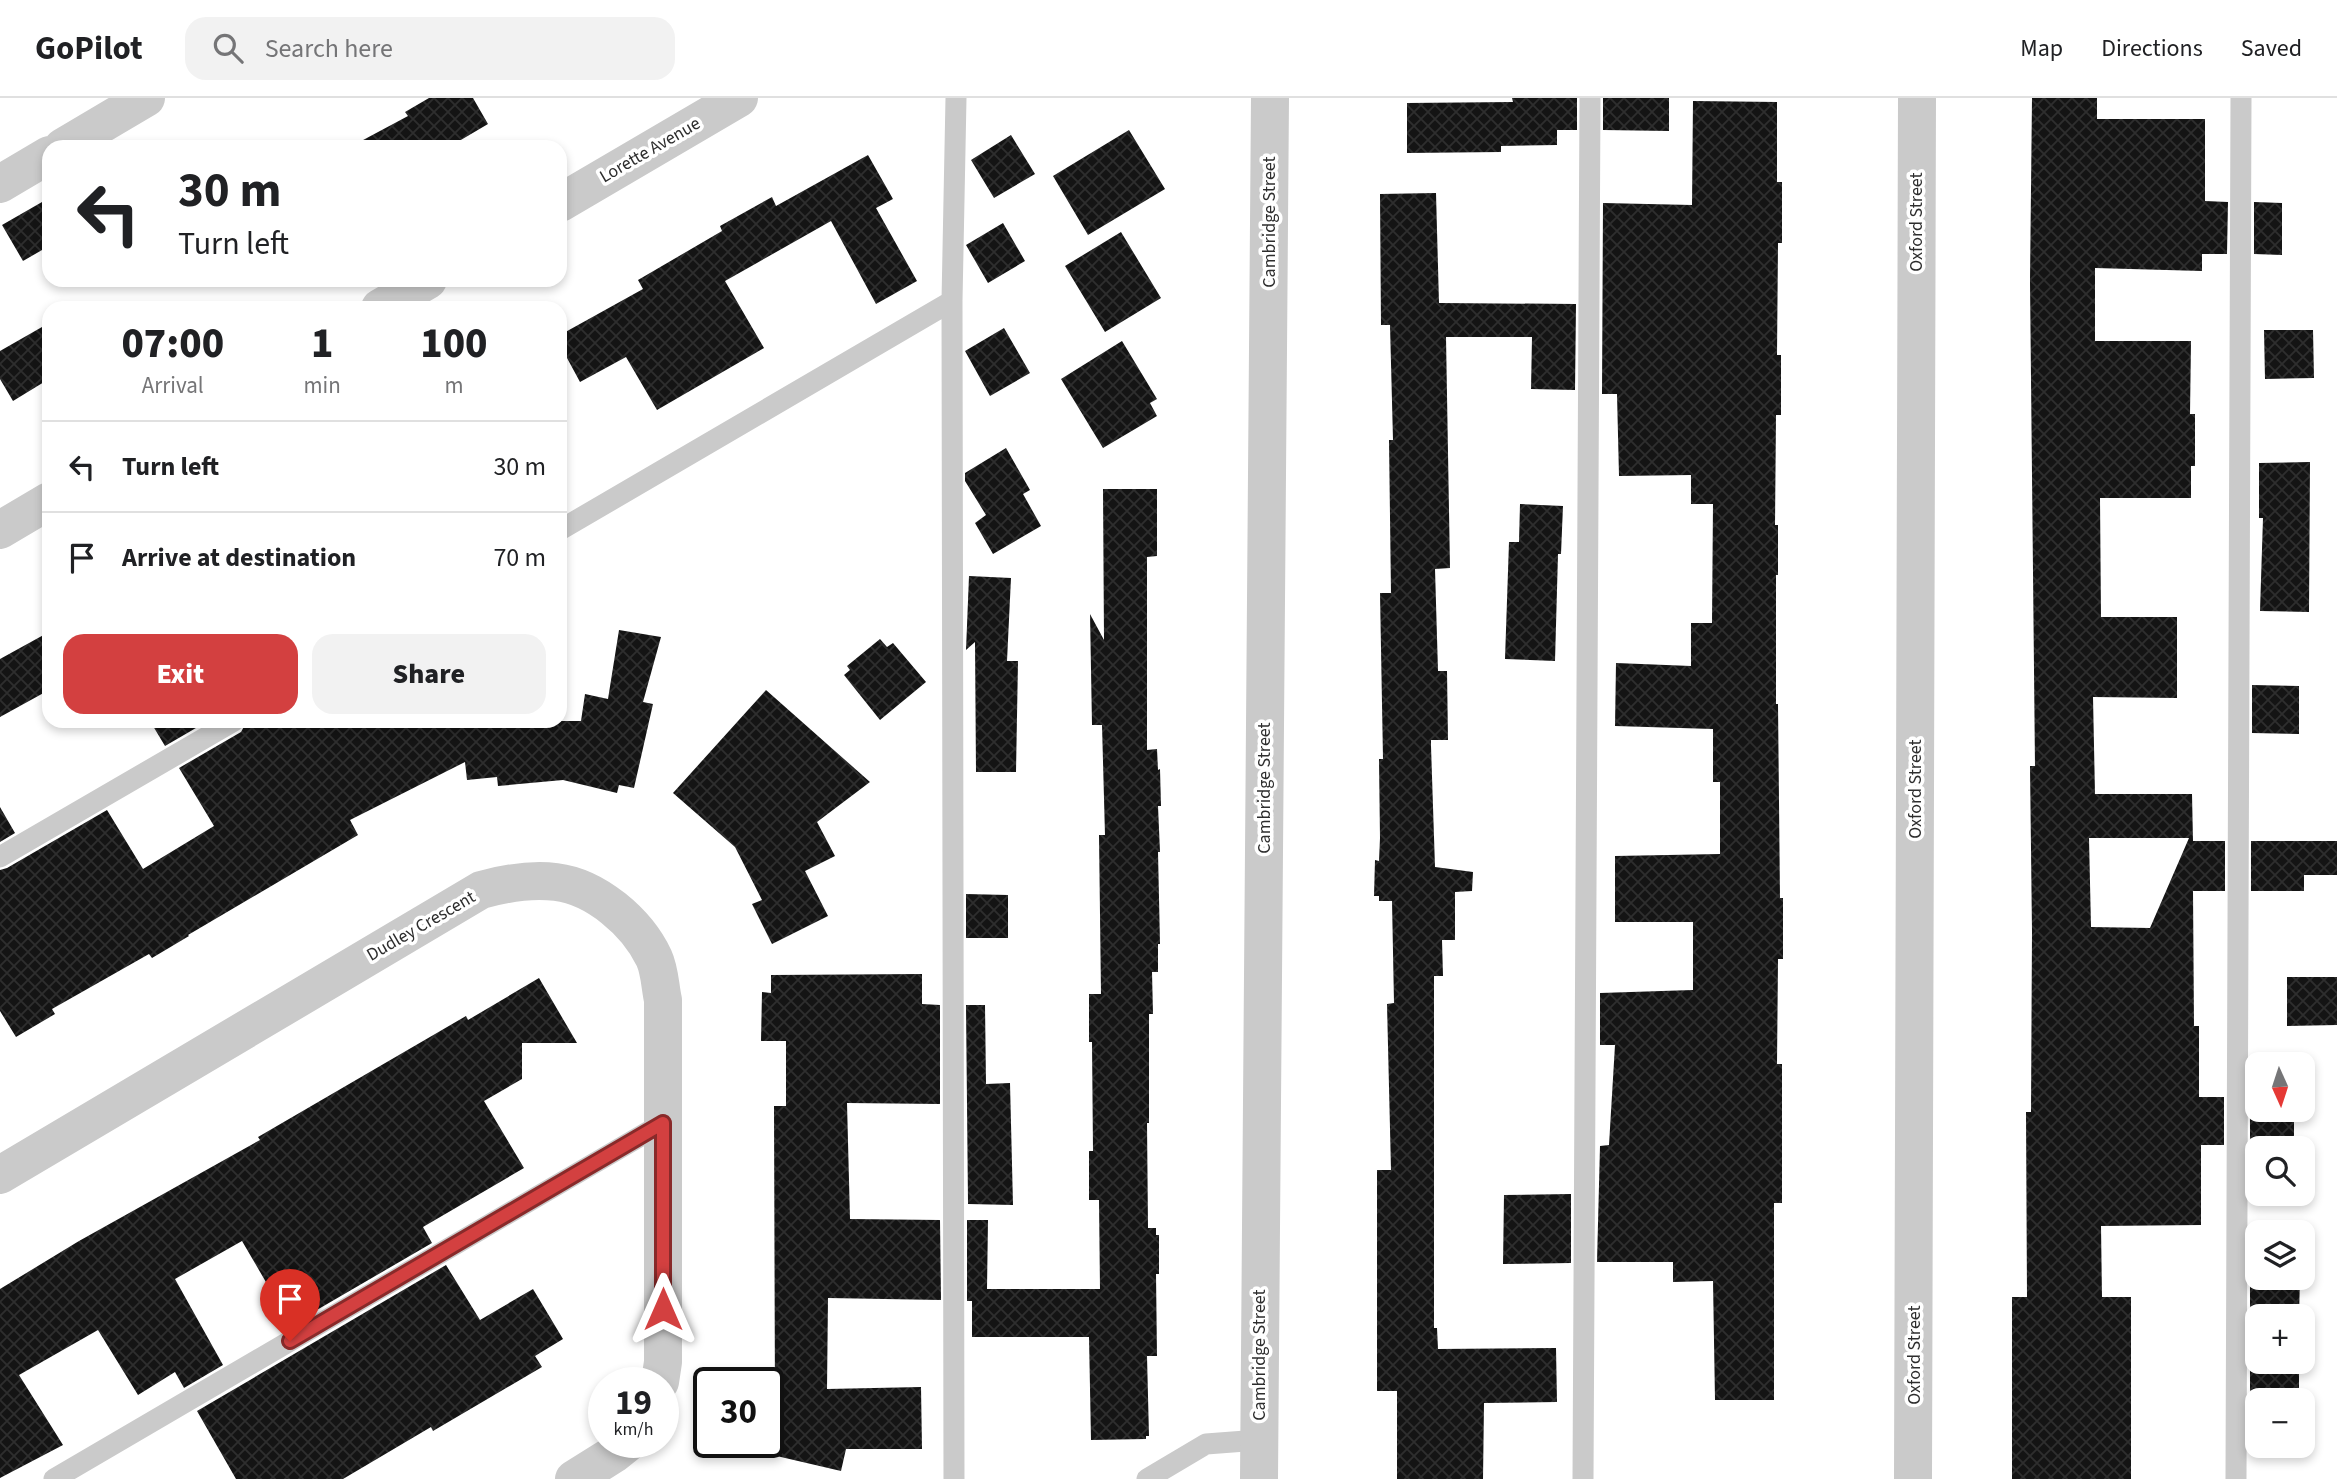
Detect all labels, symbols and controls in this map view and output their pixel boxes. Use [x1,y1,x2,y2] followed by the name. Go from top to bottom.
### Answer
[185,17,675,80] search box
[35,25,143,72] text: GoPilot
[209,29,247,67] icon: search
[265,30,393,67] text: Search here
[2020,31,2063,66] text: Map
[2101,31,2203,66] text: Directions
[2241,31,2302,66] text: Saved
[595,111,705,189] street label: Lorette Avenue
[178,156,282,226] text: 30 m
[1257,156,1282,288] street label: Cambridge Street
[63,168,154,259] icon: left
[1904,172,1929,272] street label: Oxford Street
[178,221,289,267] text: Turn left
[121,314,224,374] text: 07:00
[311,314,333,374] text: 1
[420,314,488,374] text: 100
[142,369,204,402] text: Arrival
[304,369,341,402] text: min
[444,369,463,402] text: m
[63,448,101,486] icon: left
[122,448,219,485] text: Turn left
[493,448,546,485] text: 30 m
[63,539,101,577] icon: arrive
[122,539,356,576] text: Arrive at destination
[493,539,546,576] text: 70 m
[63,634,298,714] button: Exit
[312,634,546,714] button: Share
[1252,722,1277,854] street label: Cambridge Street
[1903,739,1928,839] street label: Oxford Street
[362,885,480,967] street label: Dudley Crescent
[2245,1052,2315,1122] north arrow
[2245,1052,2315,1458] map controls
[2245,1136,2315,1206] button: search
[2245,1220,2315,1290] button: layers
[260,1269,320,1341] pin
[626,1272,700,1346] position arrow
[271,1280,309,1318] icon: arrive
[1247,1289,1272,1421] street label: Cambridge Street
[2245,1304,2315,1374] button: +
[1902,1305,1927,1405] street label: Oxford Street
[693,1367,784,1458] speed limit sign: 30
[615,1378,652,1428] text: 19
[2245,1388,2315,1458] button: −
[614,1417,653,1442] text: km/h

